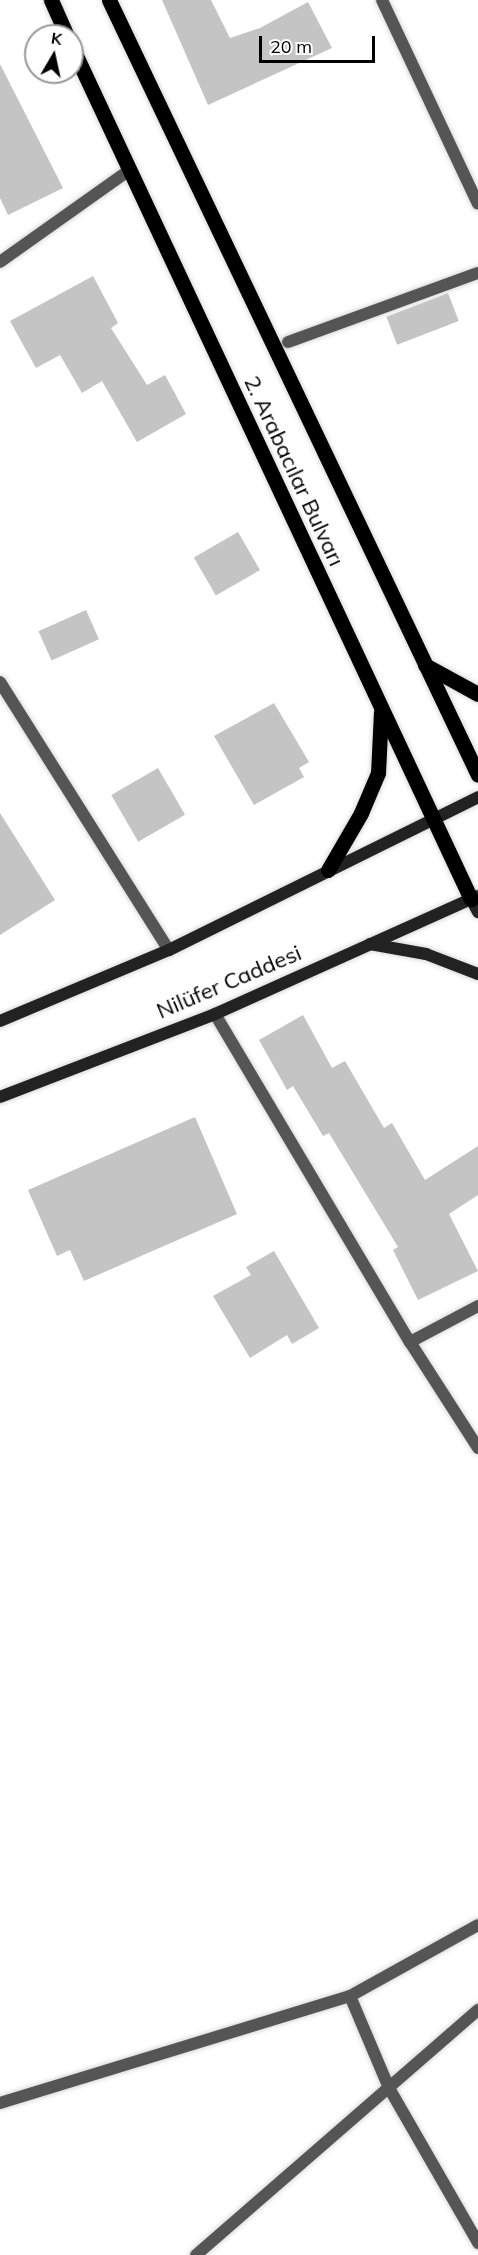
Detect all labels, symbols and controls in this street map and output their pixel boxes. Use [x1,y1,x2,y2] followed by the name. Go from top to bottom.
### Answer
[24,24,84,84] north arrow
[262,24,378,62] scale bar
[50,27,63,49] text: K
[270,35,312,58] text: 20 m
[238,372,350,570] street label: 2. Arabacılar Bulvarı
[153,940,305,1024] street label: Nilüfer Caddesi

